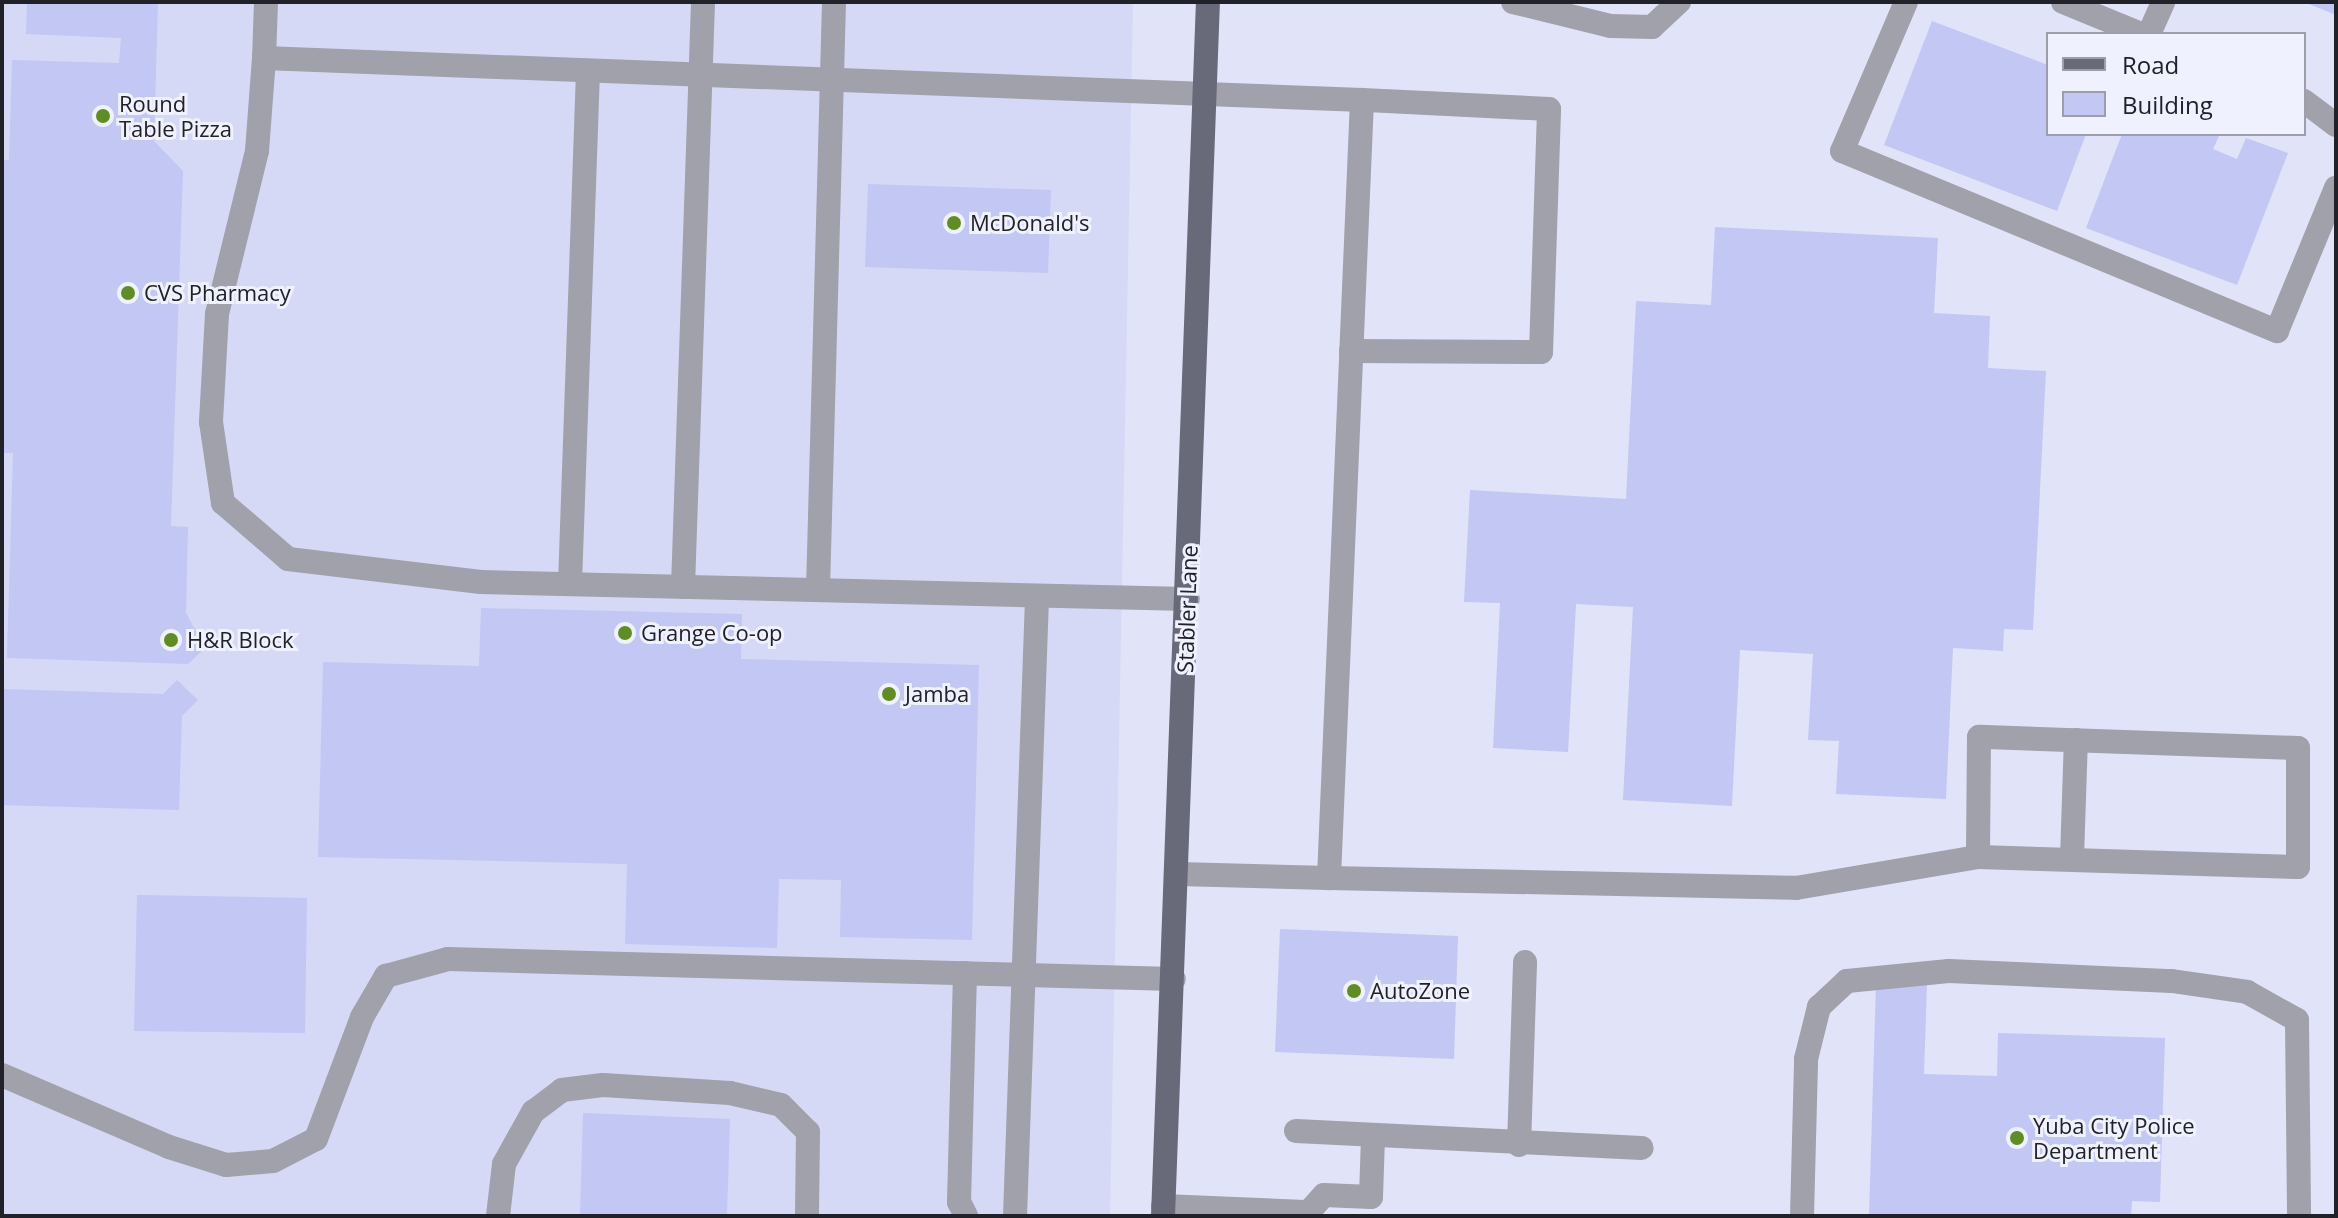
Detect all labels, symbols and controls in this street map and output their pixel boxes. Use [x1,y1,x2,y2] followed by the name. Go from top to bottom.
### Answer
[2046,32,2306,136] legend
[2122,48,2179,81] text: Road
[2122,88,2213,121] text: Building
[119,90,232,142] place label: Round Table Pizza
[94,107,112,125] marker: Round Table Pizza
[970,210,1090,236] place label: McDonald's
[945,214,963,232] marker: McDonald's
[144,280,291,306] place label: CVS Pharmacy
[119,284,137,302] marker: CVS Pharmacy
[1172,545,1202,673] street label: Stabler Lane
[641,620,783,646] place label: Grange Co-op
[616,624,634,642] marker: Grange Co-op
[187,627,294,653] place label: H&R Block
[162,631,180,649] marker: H&R Block
[905,681,969,707] place label: Jamba
[880,685,898,703] marker: Jamba
[1370,978,1470,1004] place label: AutoZone
[1345,982,1363,1000] marker: AutoZone
[2033,1112,2195,1164] place label: Yuba City Police Department
[2008,1129,2026,1147] marker: Yuba City Police Department

